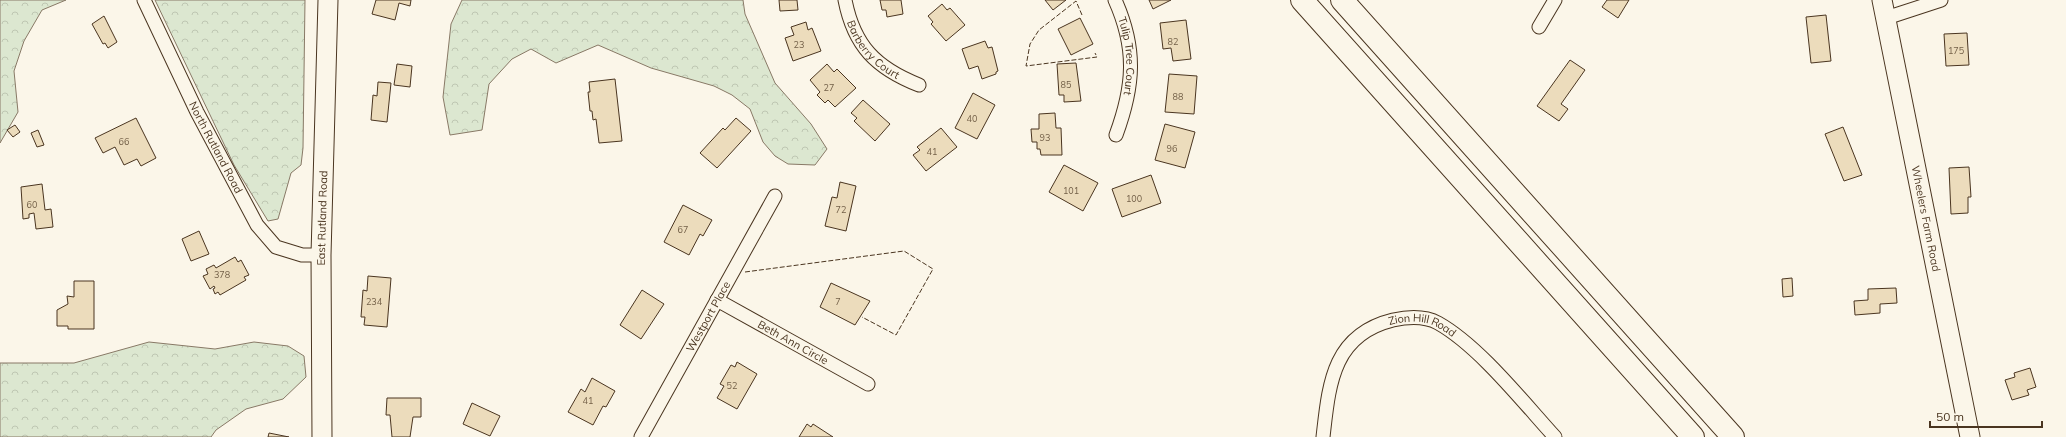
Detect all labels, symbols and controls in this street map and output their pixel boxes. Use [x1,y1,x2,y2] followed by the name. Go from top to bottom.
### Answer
[1115,15,1138,97] street label: Tulip Tree Court
[844,18,902,82] street label: Barberry Court
[1168,36,1178,47] house number: 82
[794,39,804,50] house number: 23
[1948,45,1965,56] house number: 175
[1061,79,1072,90] house number: 85
[824,82,834,93] house number: 27
[1173,91,1183,102] house number: 88
[186,99,246,196] street label: North Rutland Road
[967,113,977,124] house number: 40
[1040,132,1050,143] house number: 93
[119,136,129,147] house number: 66
[1167,143,1177,154] house number: 96
[927,146,937,157] house number: 41
[1909,164,1944,273] street label: Wheelers Farm Road
[314,170,330,266] street label: East Rutland Road
[1063,185,1079,196] house number: 101
[1126,193,1142,204] house number: 100
[27,199,37,210] house number: 60
[836,204,846,215] house number: 72
[678,224,688,235] house number: 67
[214,269,230,280] house number: 378
[683,279,733,354] street label: Westport Place
[366,296,383,307] house number: 234
[835,296,841,307] house number: 7
[1387,311,1459,340] street label: Zion Hill Road
[755,317,831,368] street label: Beth Ann Circle
[727,380,737,391] house number: 52
[583,395,593,406] house number: 41
[1930,403,2042,429] scale bar
[1936,409,1964,424] text: 50 m

